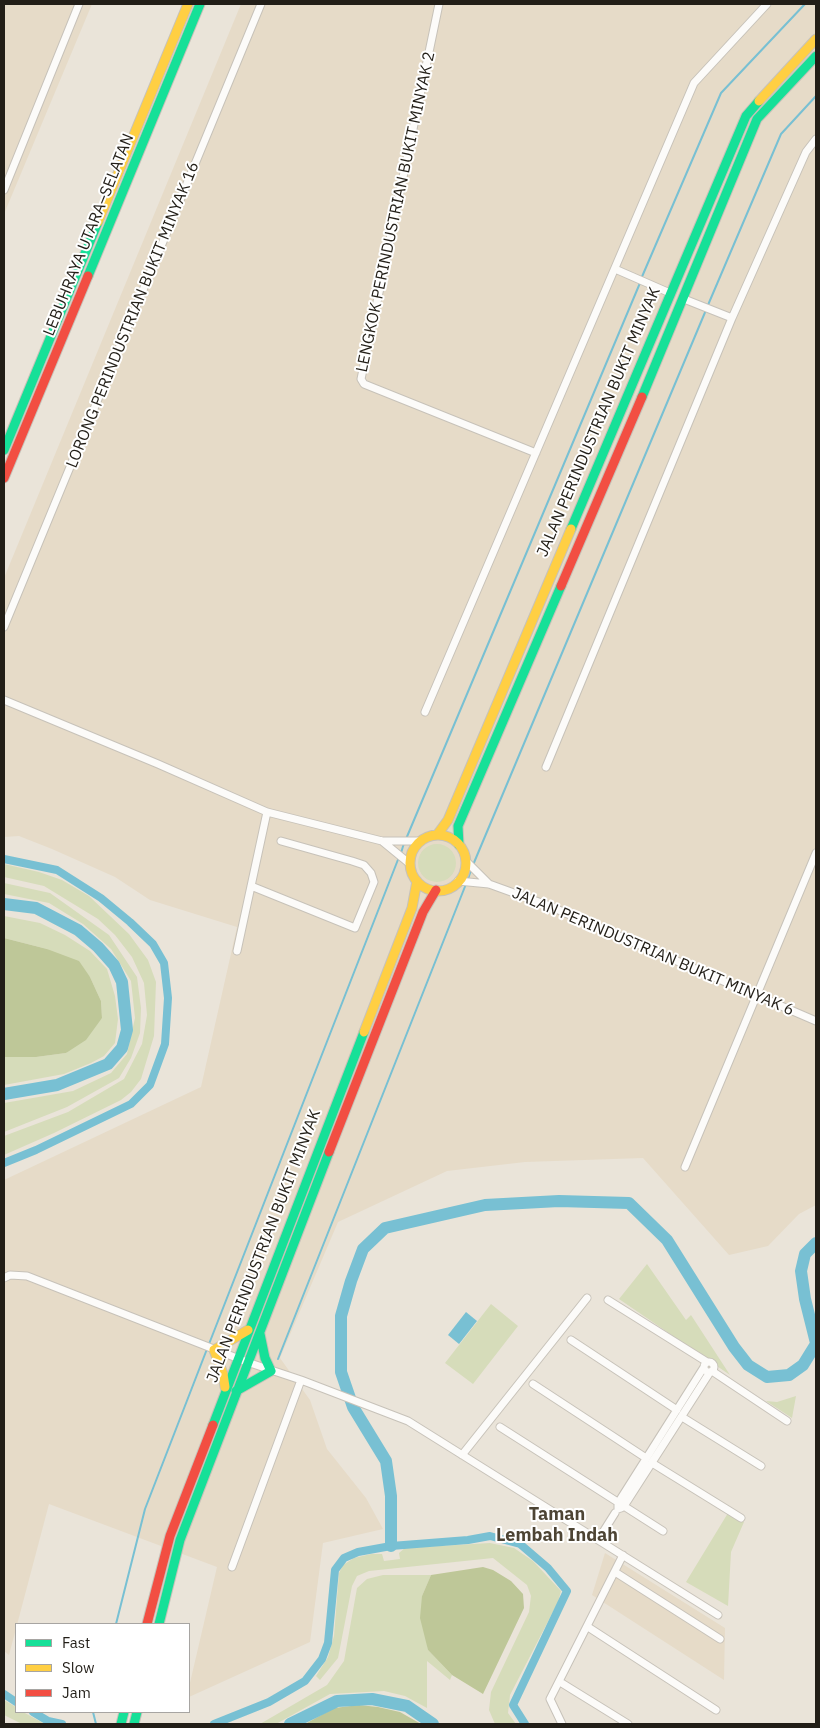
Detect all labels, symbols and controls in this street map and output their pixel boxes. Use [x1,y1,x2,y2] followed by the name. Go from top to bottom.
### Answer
[353,50,439,374] street label: LENGKOK PERINDUSTRIAN BUKIT MINYAK 2
[40,131,138,339] street label: LEBUHRAYA UTARA–SELATAN
[63,159,203,471] street label: LORONG PERINDUSTRIAN BUKIT MINYAK 16
[533,284,665,560] street label: JALAN PERINDUSTRIAN BUKIT MINYAK
[509,884,797,1020] street label: JALAN PERINDUSTRIAN BUKIT MINYAK 6
[203,1107,325,1385] street label: JALAN PERINDUSTRIAN BUKIT MINYAK
[496,1504,618,1546] district label: Taman Lembah Indah
[15,1623,190,1713] legend
[62,1633,90,1652] text: Fast
[62,1658,95,1677] text: Slow
[62,1683,91,1702] text: Jam

